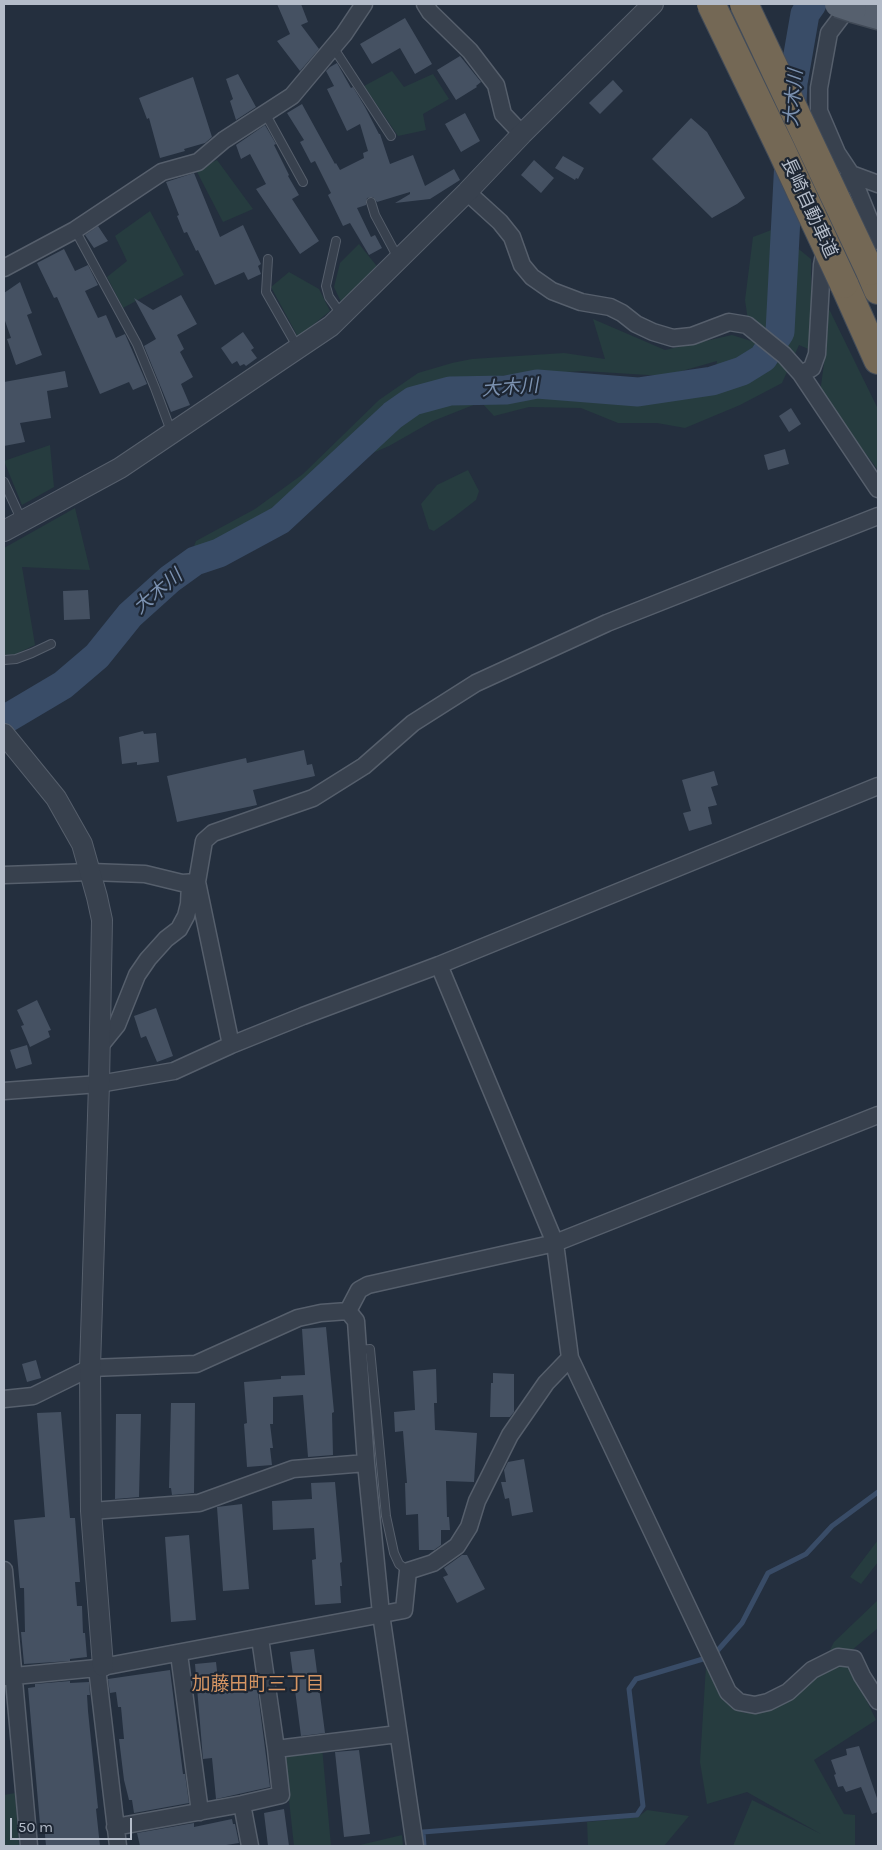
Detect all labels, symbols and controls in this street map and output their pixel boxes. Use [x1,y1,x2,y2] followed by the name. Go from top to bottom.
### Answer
[780,69,808,127] water label: 大木川
[776,154,842,262] street label: 長崎自動車道
[481,375,539,401] water label: 大木川
[129,565,187,619] water label: 大木川
[192,1674,324,1696] district label: 加藤田町三丁目
[12,1808,135,1840] scale bar
[18,1818,53,1836] text: 50 m

